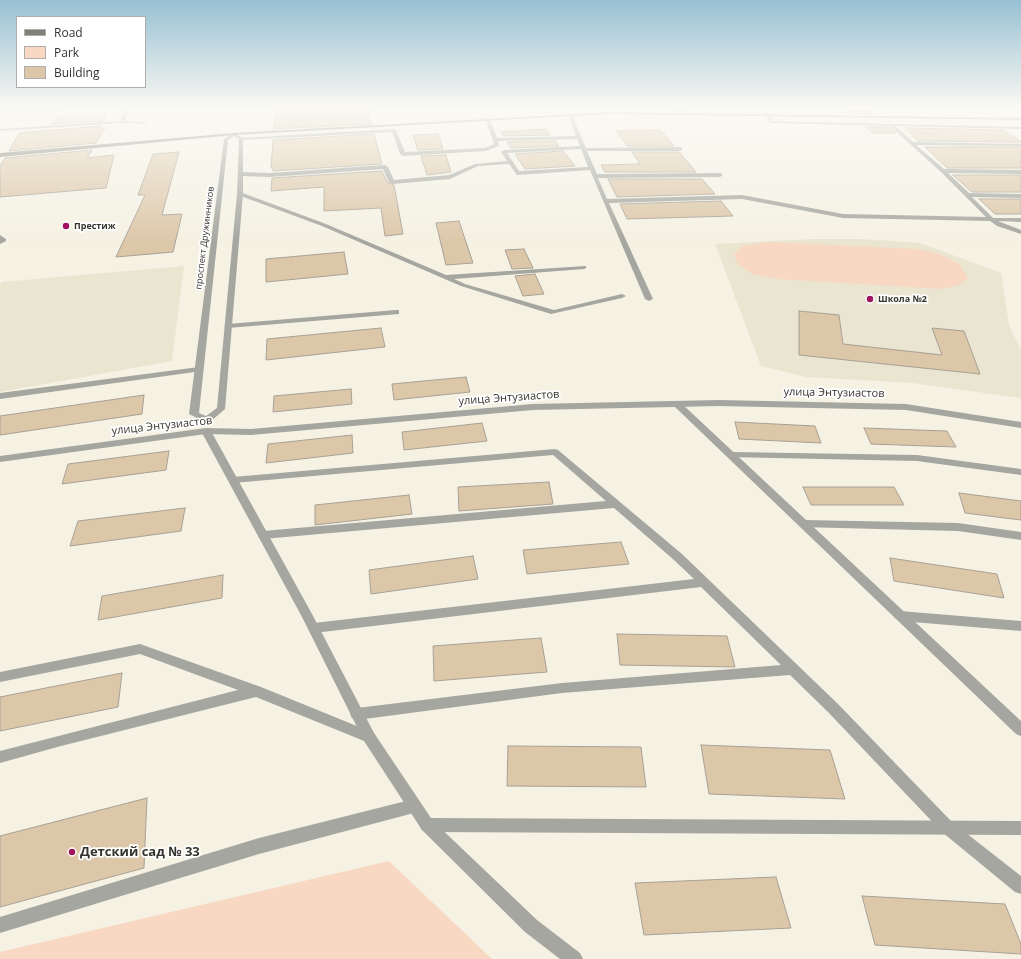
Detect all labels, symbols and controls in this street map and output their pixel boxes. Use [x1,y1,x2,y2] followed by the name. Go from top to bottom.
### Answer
[16,16,146,88] legend
[54,24,83,41] text: Road
[54,44,79,61] text: Park
[54,64,99,81] text: Building
[193,186,217,290] street label: проспект Дружинников
[61,221,71,231] marker: Престиж
[74,221,116,231] place label: Престиж
[865,294,875,304] marker: Школа №2
[878,294,927,304] place label: Школа №2
[783,386,885,400] street label: улица Энтузиастов
[458,388,560,408] street label: улица Энтузиастов
[111,414,213,438] street label: улица Энтузиастов
[80,844,200,860] place label: Детский сад № 33
[67,847,77,857] marker: Детский сад № 33

